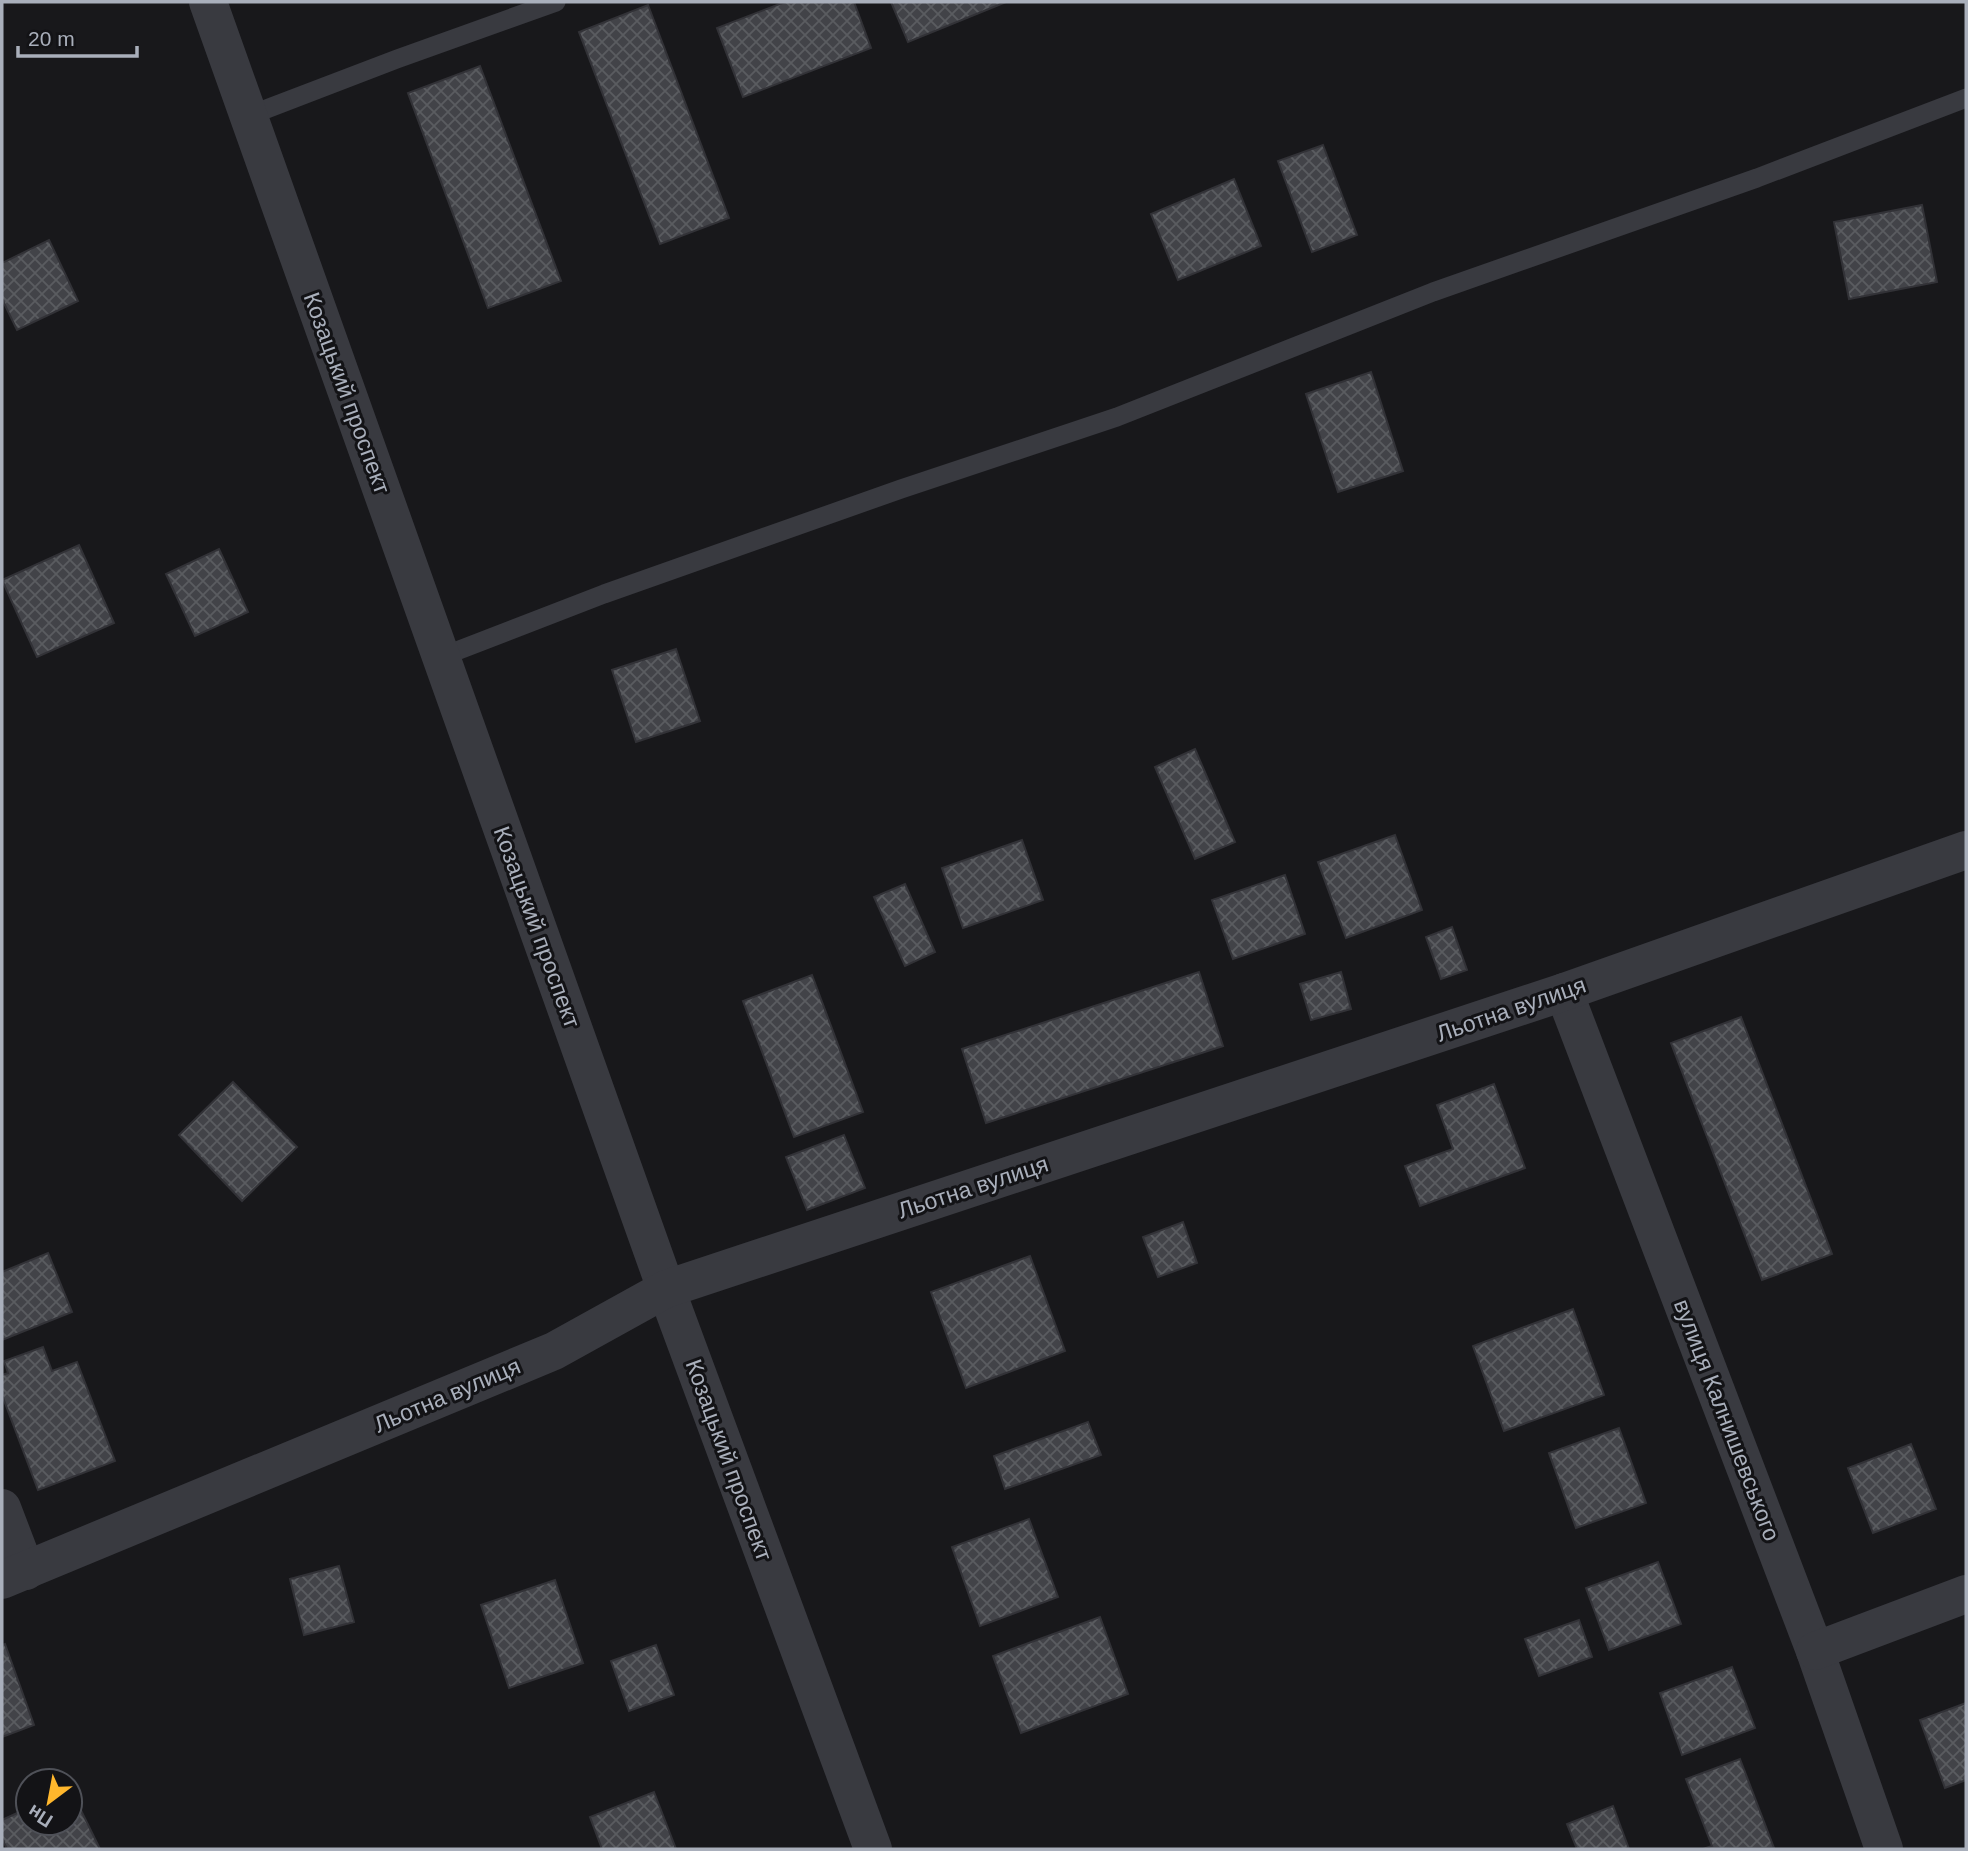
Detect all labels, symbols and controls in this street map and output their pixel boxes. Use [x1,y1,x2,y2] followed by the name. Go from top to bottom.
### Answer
[18,14,136,58] scale bar
[28,27,75,50] text: 20 m
[298,289,396,498] street label: Козацький проспект
[488,823,586,1032] street label: Козацький проспект
[1433,971,1589,1047] street label: Льотна вулиця
[895,1150,1051,1224] street label: Льотна вулиця
[1669,1296,1785,1544] street label: вулиця Калнишевського
[370,1352,524,1438] street label: Льотна вулиця
[680,1356,778,1565] street label: Козацький проспект
[14,1767,84,1837] north arrow
[24,1800,56,1832] text: Пн

